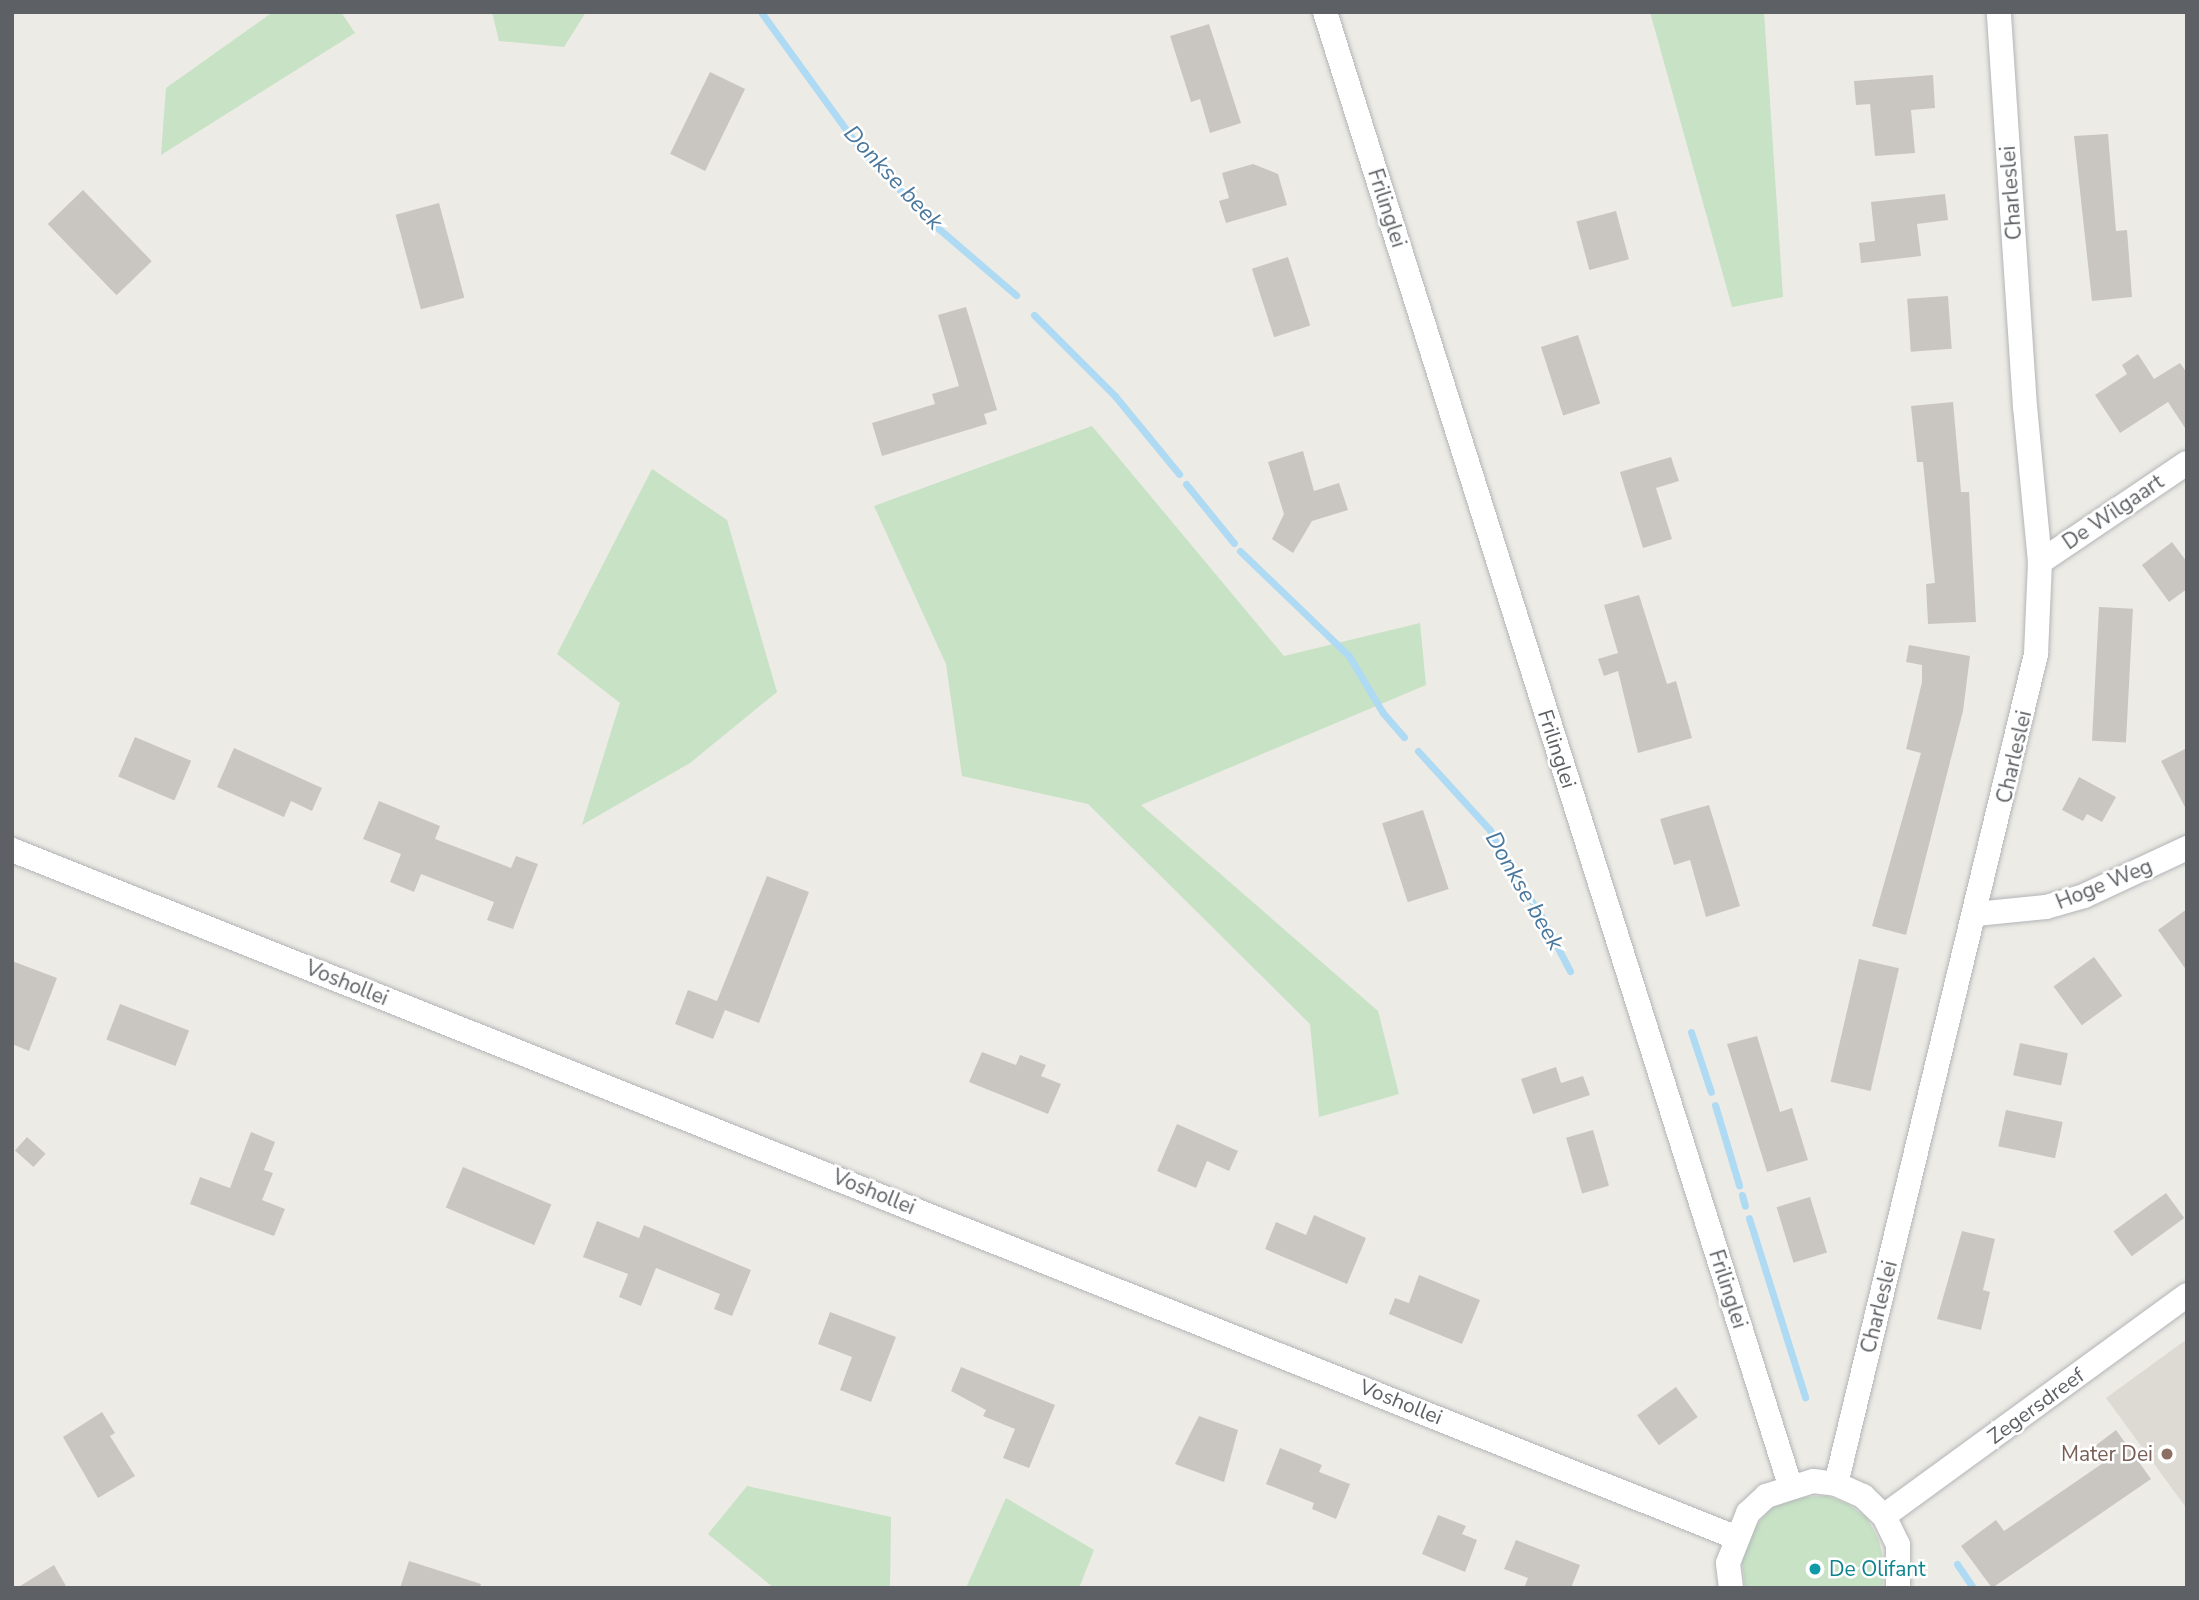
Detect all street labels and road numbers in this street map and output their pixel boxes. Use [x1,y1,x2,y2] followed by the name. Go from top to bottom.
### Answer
[1995,145,2027,241] street label: Charleslei
[1362,166,1412,250] street label: Frilinglei
[2058,469,2168,555] street label: De Wilgaart
[1532,707,1582,791] street label: Frilinglei
[1991,708,2037,806] street label: Charleslei
[2052,853,2156,915] street label: Hoge Weg
[302,955,392,1011] street label: Voshollei
[829,1164,919,1220] street label: Voshollei
[1703,1247,1753,1331] street label: Frilinglei
[1855,1258,1903,1356] street label: Charleslei
[1983,1363,2089,1449] street label: Zegersdreef
[1356,1374,1446,1430] street label: Voshollei

